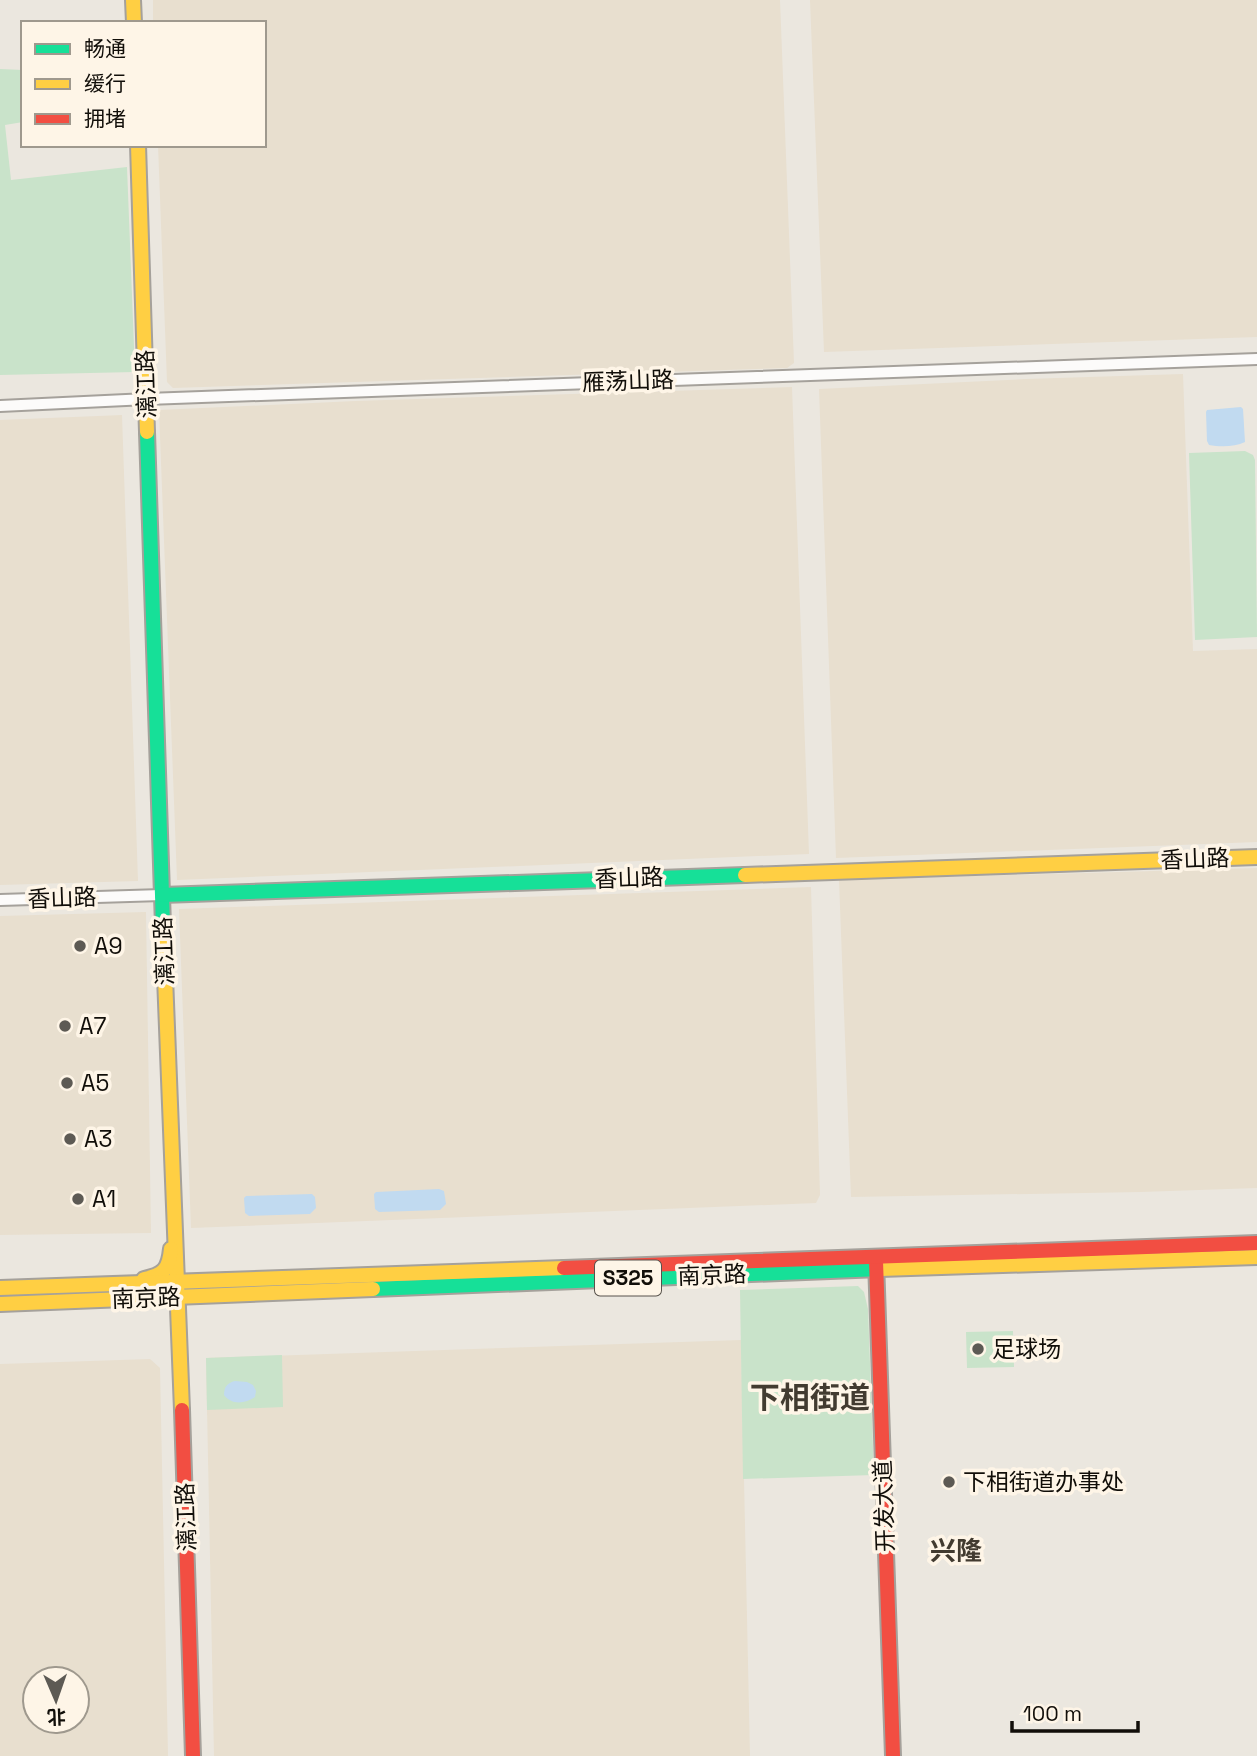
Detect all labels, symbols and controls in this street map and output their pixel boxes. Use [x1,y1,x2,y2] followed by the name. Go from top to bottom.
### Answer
[21,21,266,147] legend
[84,35,126,62] text: 畅通
[84,70,126,97] text: 缓行
[84,105,126,132] text: 拥堵
[130,349,162,419] street label: 漓江路
[582,364,674,398] street label: 雁荡山路
[1160,843,1230,875] street label: 香山路
[594,862,664,894] street label: 香山路
[27,882,97,914] street label: 香山路
[148,916,180,986] street label: 漓江路
[94,931,123,961] place label: A9
[72,938,88,954] marker: A9
[79,1011,106,1041] place label: A7
[57,1018,73,1034] marker: A7
[81,1068,109,1098] place label: A5
[59,1075,75,1091] marker: A5
[84,1124,112,1154] place label: A3
[62,1131,78,1147] marker: A3
[92,1184,116,1214] place label: A1
[70,1191,86,1207] marker: A1
[677,1259,747,1291] street label: 南京路
[595,1260,661,1296] road number: S325
[111,1282,181,1314] street label: 南京路
[992,1334,1061,1364] place label: 足球场
[970,1341,986,1357] marker: 足球场
[750,1378,870,1417] district label: 下相街道
[867,1460,901,1552] street label: 开发大道
[963,1467,1124,1497] place label: 下相街道办事处
[941,1474,957,1490] marker: 下相街道办事处
[170,1482,202,1552] street label: 漓江路
[930,1534,982,1568] district label: 兴隆
[21,1665,91,1735] north arrow
[1012,1690,1138,1734] scale bar
[1023,1700,1082,1727] text: 100 m
[47,1704,67,1729] text: 北

